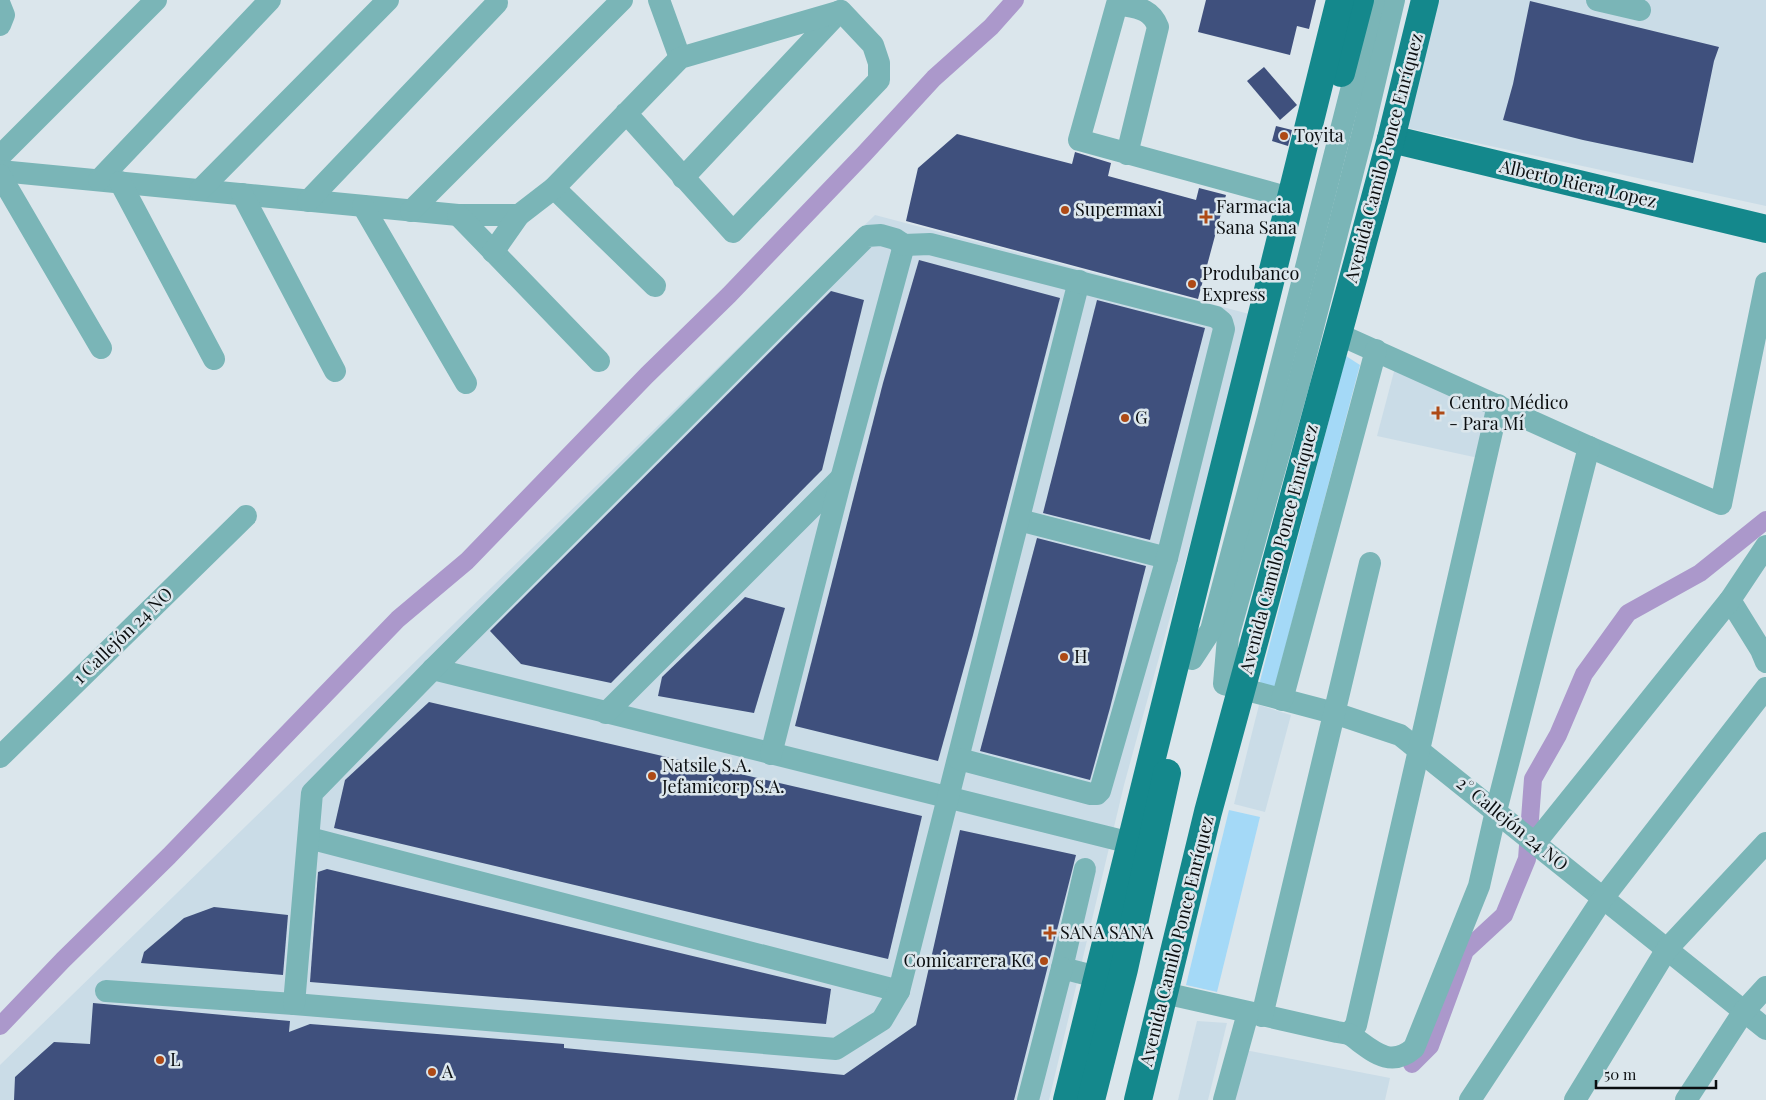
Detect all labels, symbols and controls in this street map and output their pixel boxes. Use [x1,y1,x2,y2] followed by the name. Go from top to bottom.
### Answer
[1338,30,1428,286] street label: Avenida Camilo Ponce Enríquez
[1294,123,1344,147] place label: Toyita
[1278,130,1290,142] marker: Toyita
[1496,153,1659,213] street label: Alberto Riera Lopez
[1216,194,1297,239] place label: Farmacia Sana Sana
[1075,197,1162,221] place label: Supermaxi
[1059,204,1071,216] marker: Supermaxi
[1200,211,1212,223] marker: Farmacia Sana Sana
[1202,261,1300,306] place label: Produbanco Express
[1186,278,1198,290] marker: Produbanco Express
[1449,390,1569,435] place label: Centro Médico - Para Mí
[1135,405,1148,429] place label: G
[1431,406,1445,420] marker: Centro Médico - Para Mí
[1119,412,1131,424] marker: G
[1233,421,1323,677] street label: Avenida Camilo Ponce Enríquez
[67,582,177,689] street label: 1 Callejón 24 NO
[1074,644,1088,668] place label: H
[1058,651,1070,663] marker: H
[661,753,785,798] place label: Natsile S.A. Jefamicorp S.A.
[646,770,658,782] marker: Natsile S.A. Jefamicorp S.A.
[1452,771,1573,876] street label: 2° Callejón 24 NO
[1133,813,1219,1069] street label: Avenida Camilo Ponce Enríquez
[1060,920,1154,944] place label: SANA SANA
[1044,927,1056,939] marker: SANA SANA
[904,948,1034,972] place label: Comicarrera KC
[1038,955,1050,967] marker: Comicarrera KC
[170,1047,181,1071] place label: L
[154,1054,166,1066] marker: L
[1596,1058,1716,1090] scale bar
[441,1059,454,1083] place label: A
[1604,1064,1637,1084] text: 50 m
[426,1066,438,1078] marker: A

